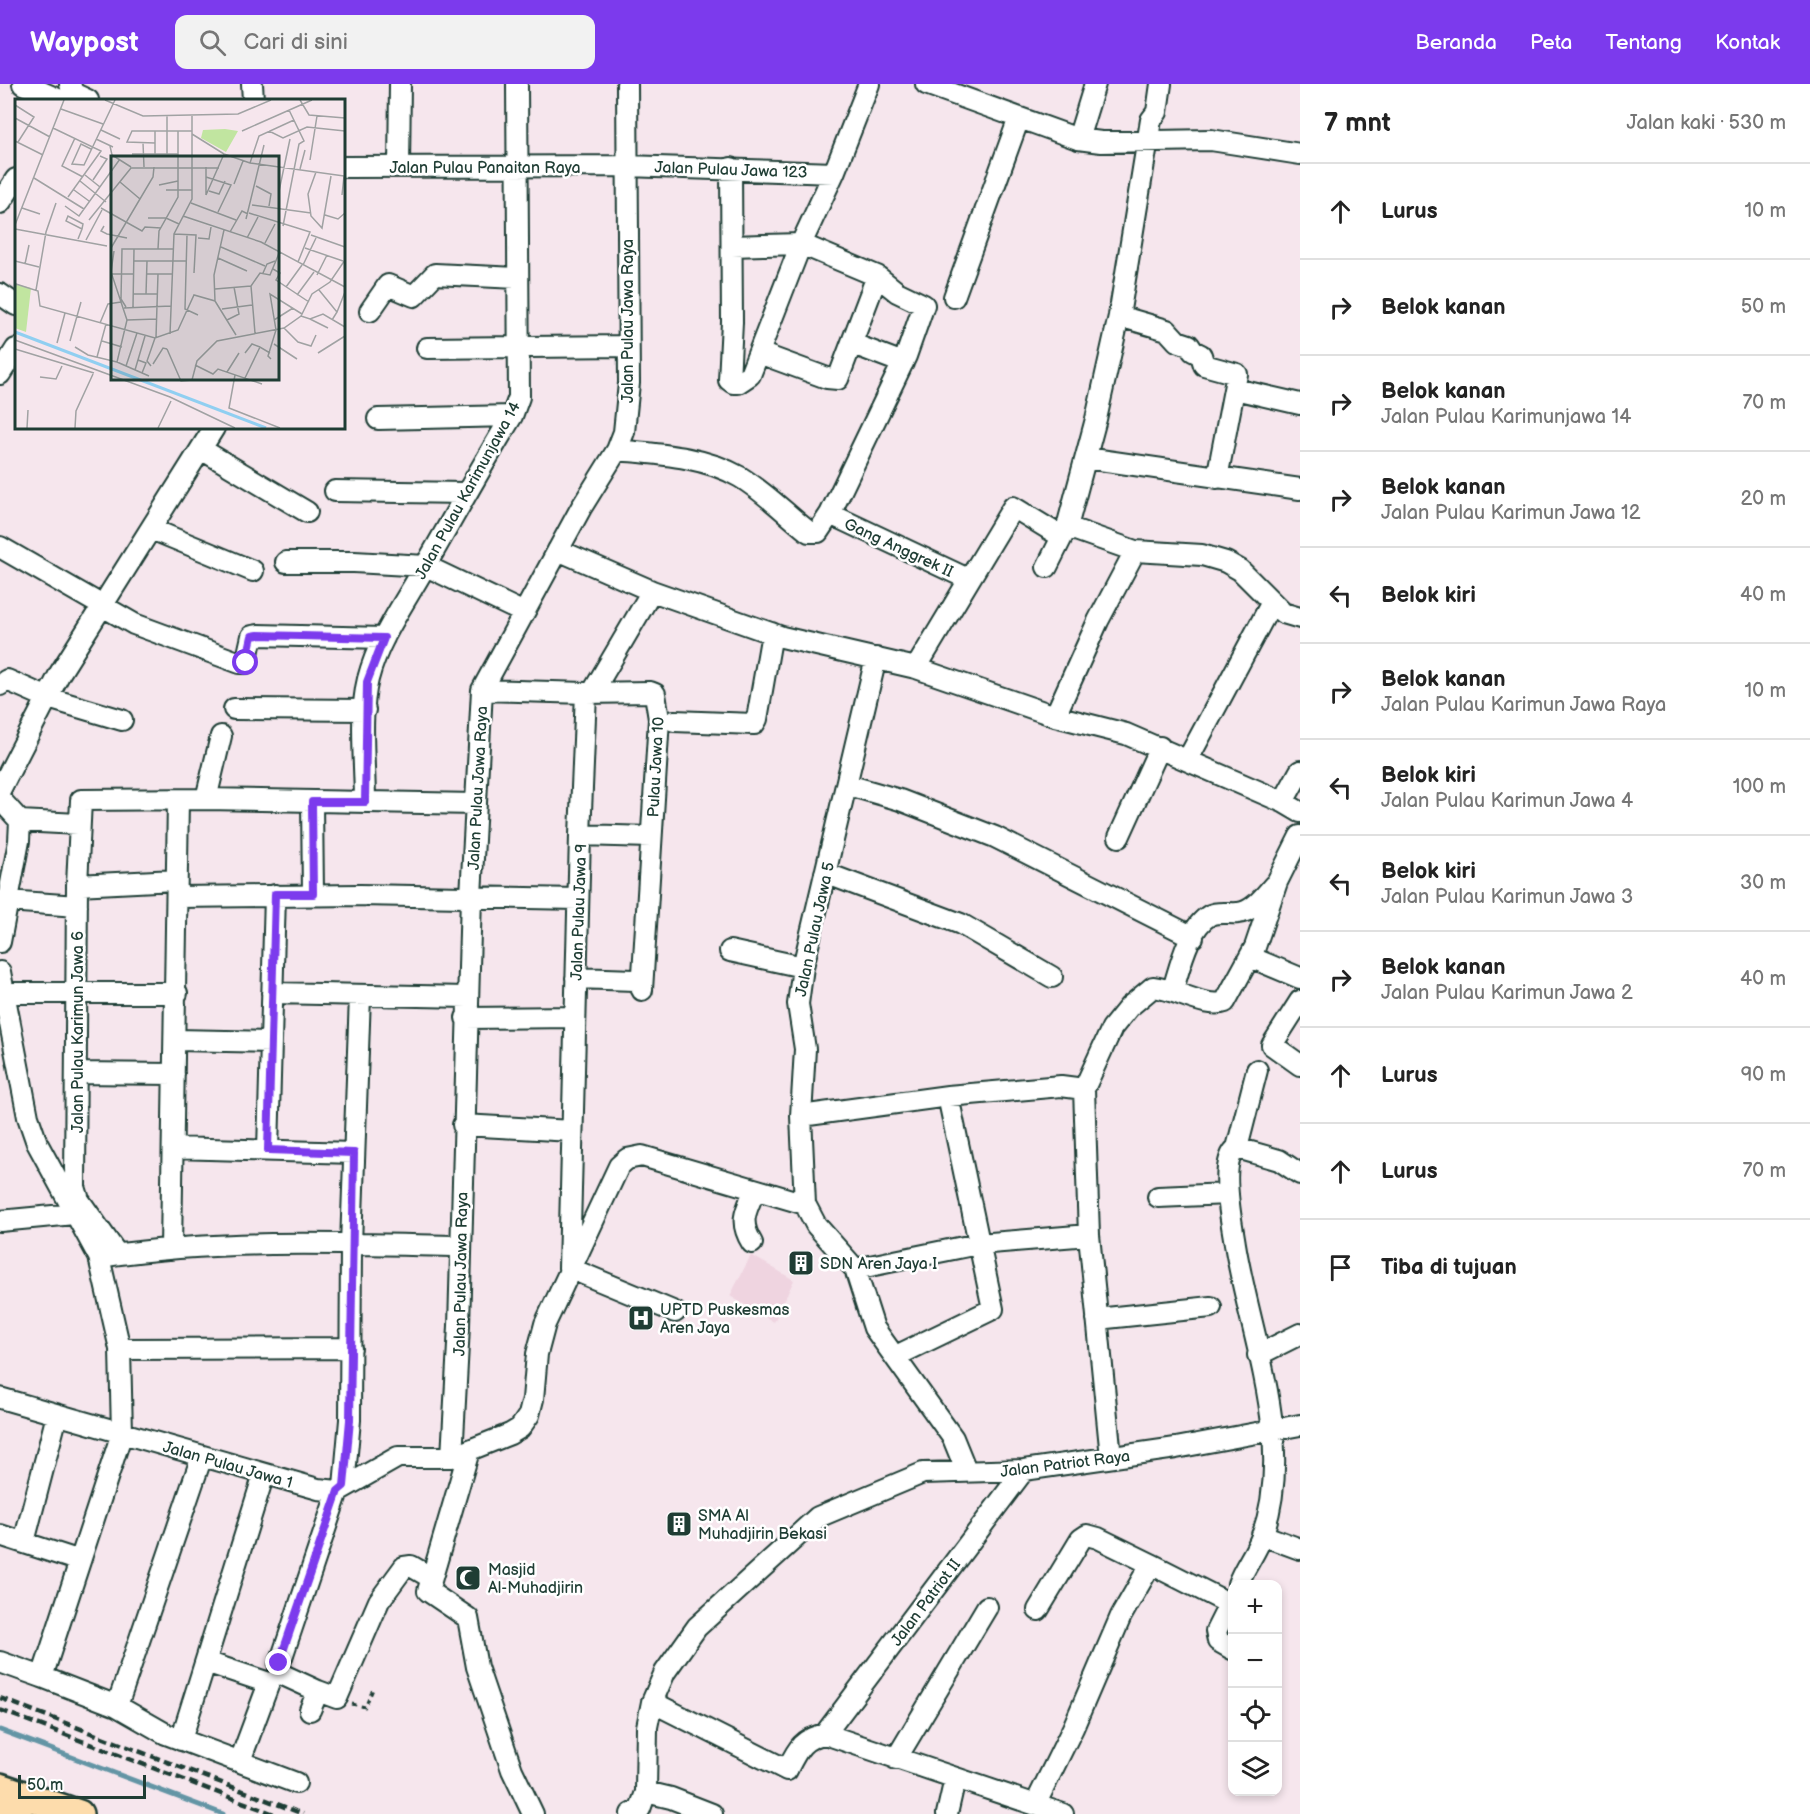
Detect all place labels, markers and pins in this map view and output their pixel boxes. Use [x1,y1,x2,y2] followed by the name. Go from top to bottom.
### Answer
[786,1248,816,1278] building icon: SDN Aren Jaya I
[820,1255,937,1274] place label: SDN Aren Jaya I
[660,1301,790,1338] place label: UPTD Puskesmas Aren Jaya
[626,1303,656,1333] hospital icon: UPTD Puskesmas Aren Jaya
[698,1507,827,1544] place label: SMA Al Muhadjirin Bekasi
[664,1509,694,1539] building icon: SMA Al Muhadjirin Bekasi
[488,1561,583,1598] place label: Masjid Al-Muhadjirin
[453,1563,483,1593] mosque icon: Masjid Al-Muhadjirin

